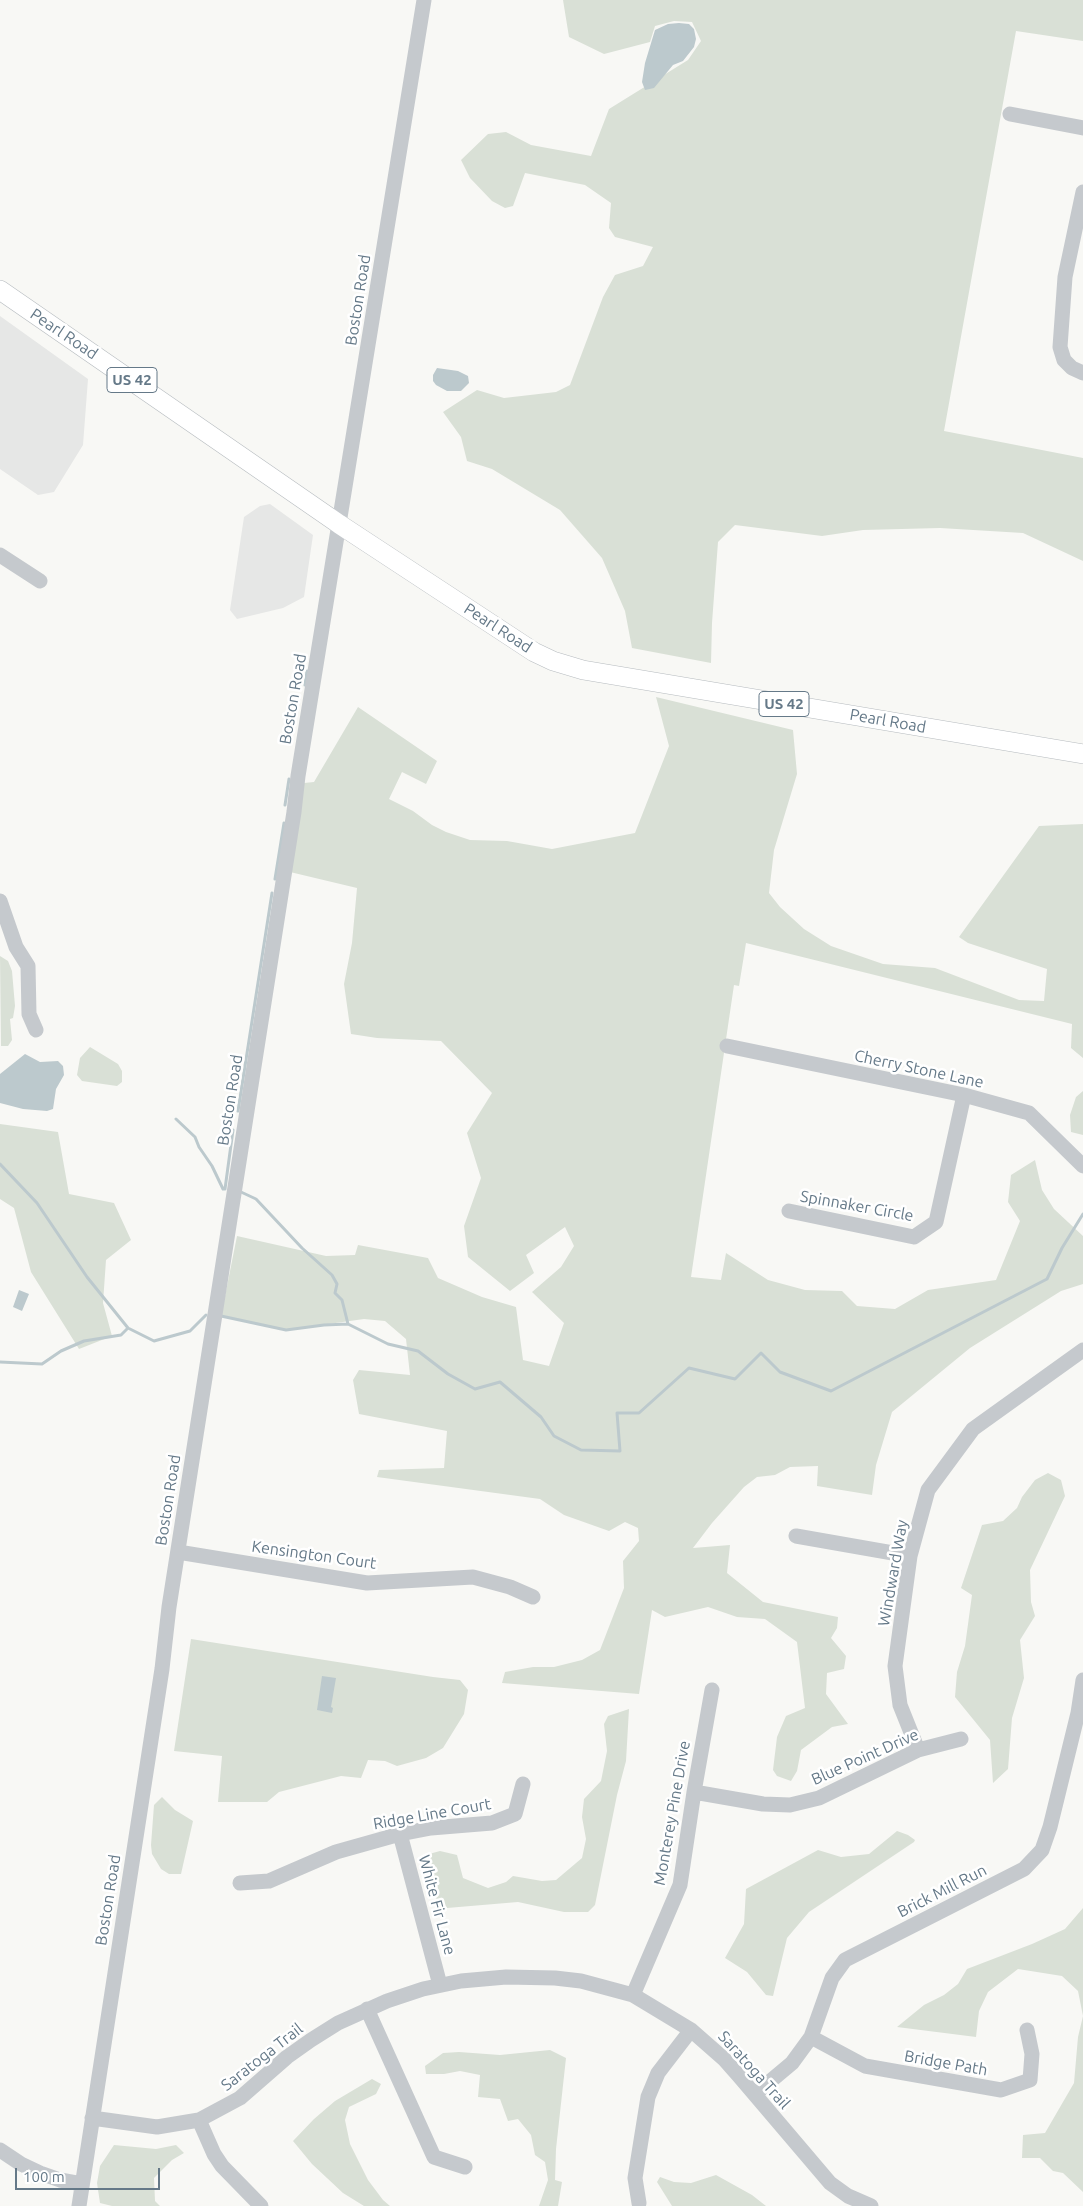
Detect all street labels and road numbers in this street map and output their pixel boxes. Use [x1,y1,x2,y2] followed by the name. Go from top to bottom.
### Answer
[341,253,375,347] street label: Boston Road
[27,304,101,364] street label: Pearl Road
[107,368,157,392] road number: US 42
[460,599,536,657] street label: Pearl Road
[276,652,310,746] street label: Boston Road
[759,692,809,716] road number: US 42
[848,705,928,737] street label: Pearl Road
[853,1046,985,1092] street label: Cherry Stone Lane
[213,1053,247,1147] street label: Boston Road
[799,1187,915,1225] street label: Spinnaker Circle
[151,1453,185,1547] street label: Boston Road
[874,1518,912,1628] street label: Windward Way
[250,1537,378,1573] street label: Kensington Court
[808,1725,922,1789] street label: Blue Point Drive
[650,1739,694,1887] street label: Monterey Pine Drive
[372,1794,492,1834] street label: Ridge Line Court
[91,1853,125,1947] street label: Boston Road
[414,1853,460,1957] street label: White Fir Lane
[894,1860,990,1922] street label: Brick Mill Run
[217,2019,307,2095] street label: Saratoga Trail
[714,2027,794,2113] street label: Saratoga Trail
[903,2046,989,2080] street label: Bridge Path

